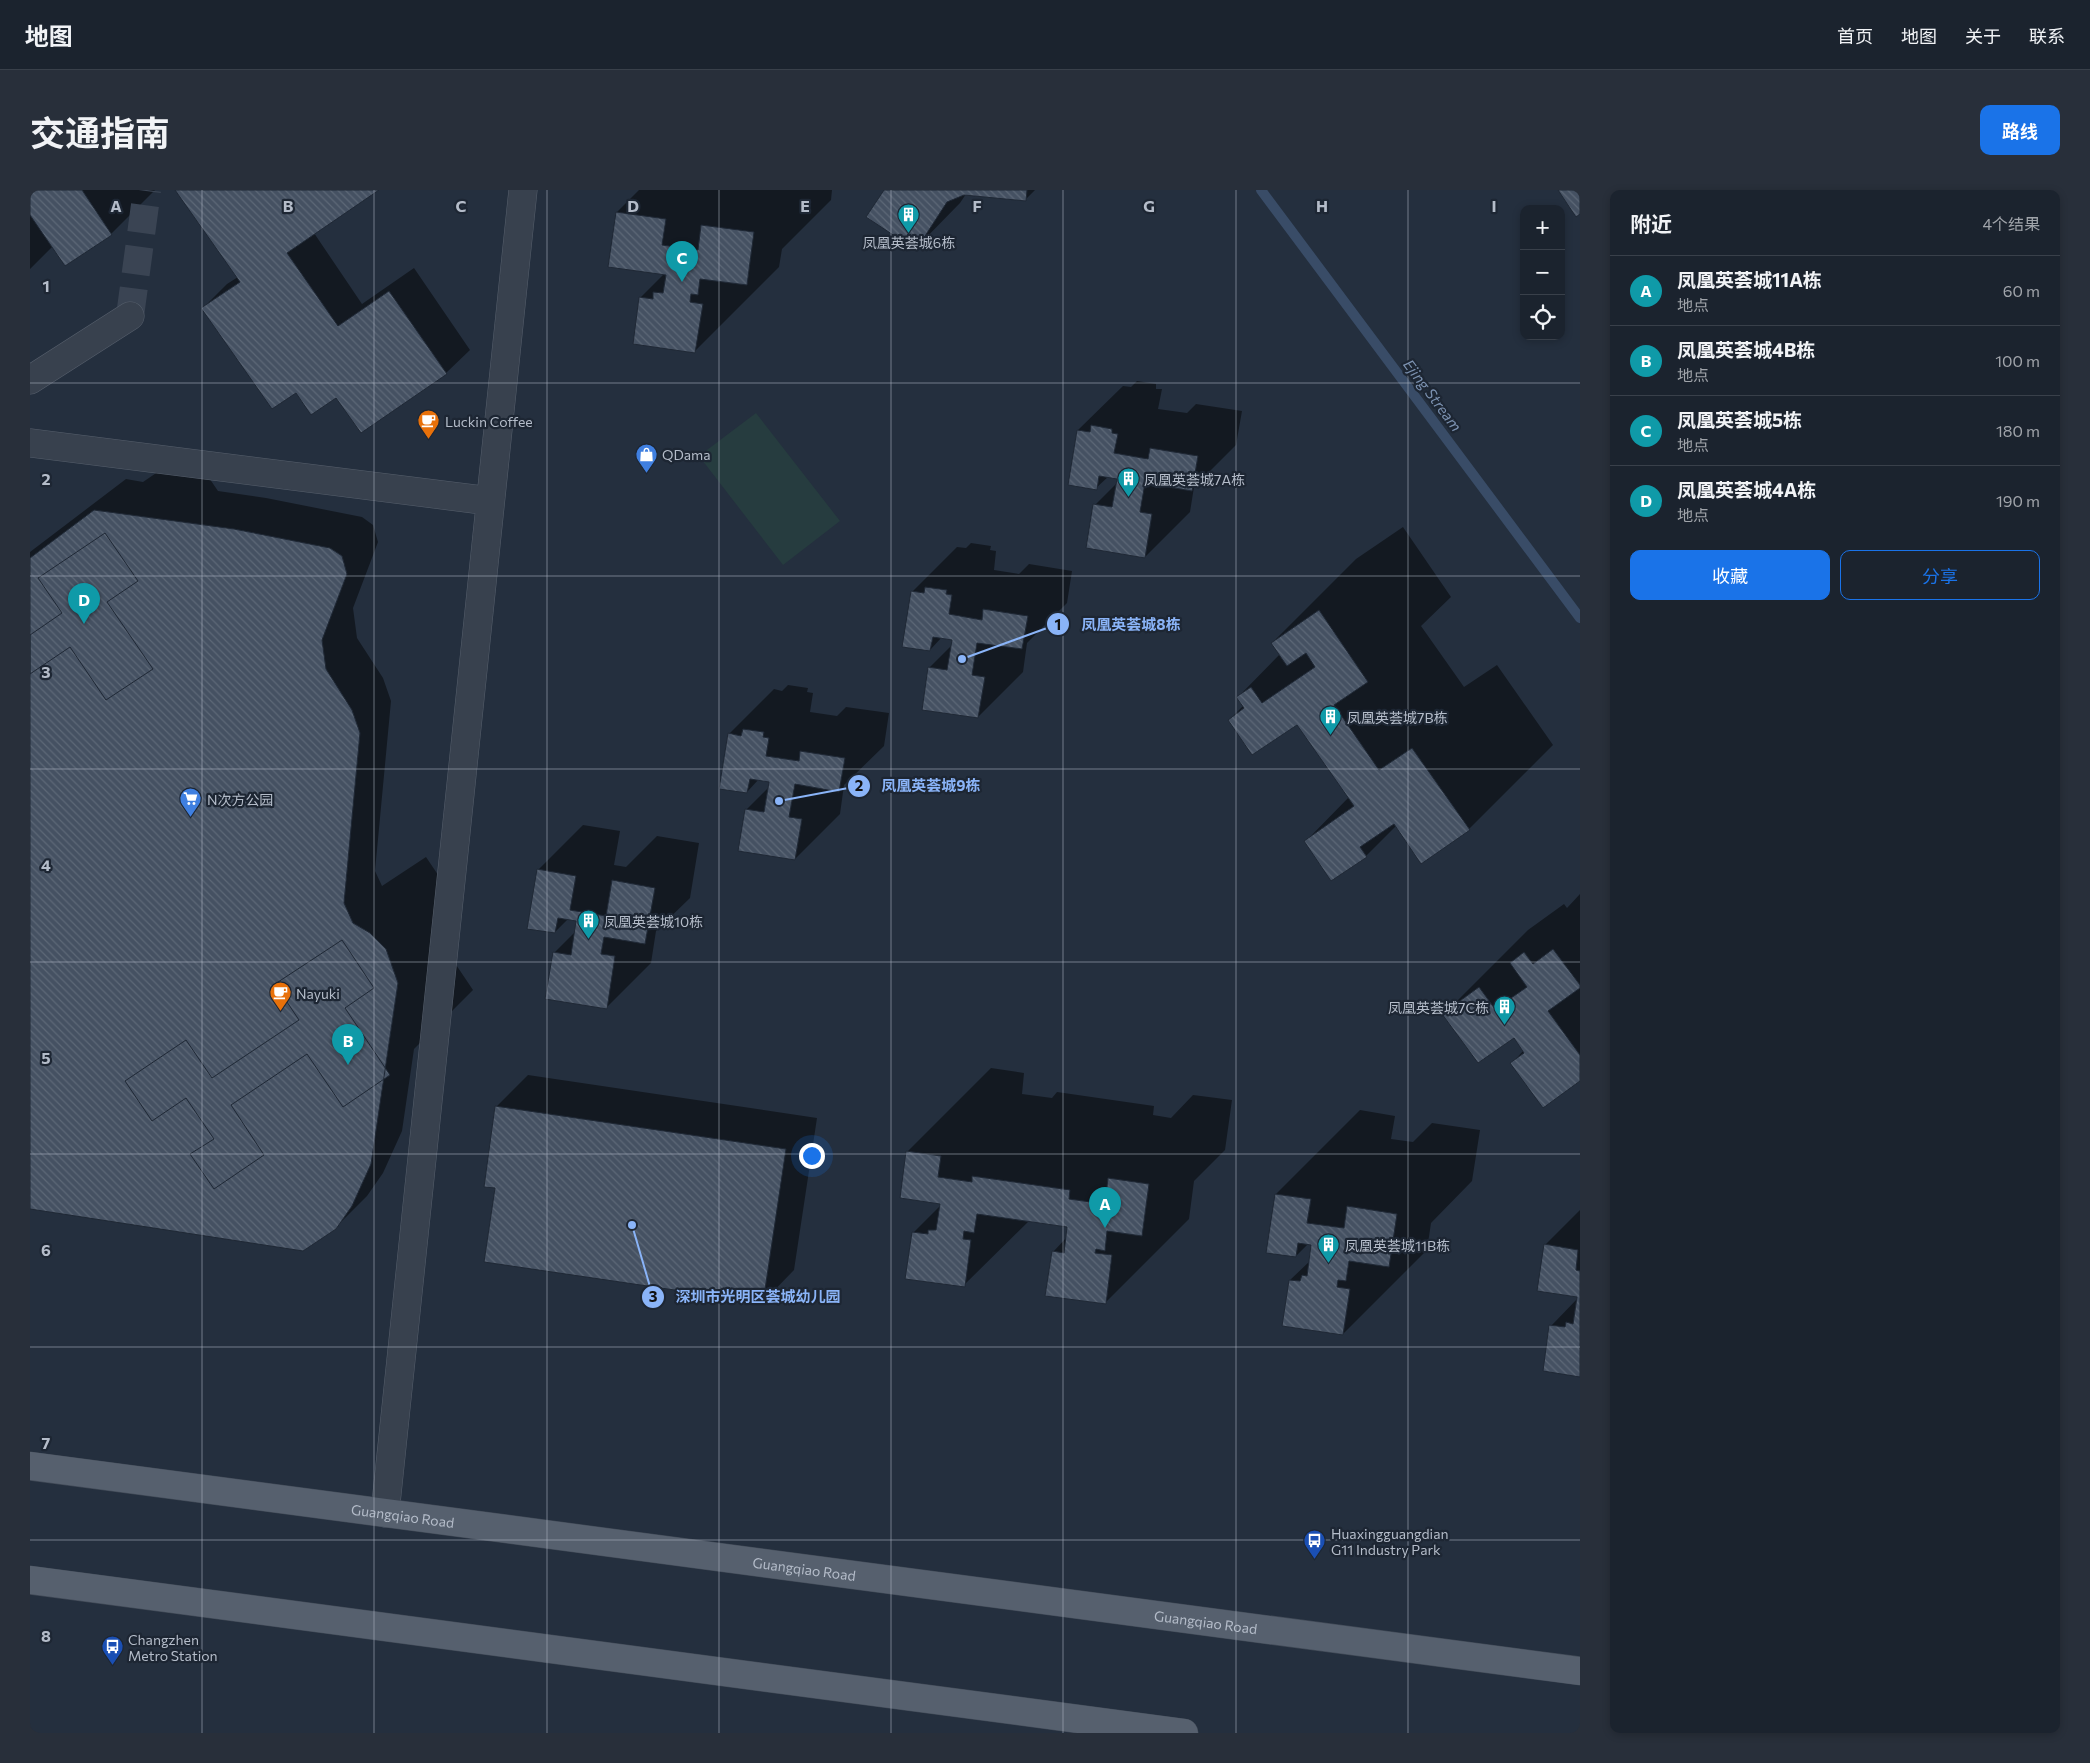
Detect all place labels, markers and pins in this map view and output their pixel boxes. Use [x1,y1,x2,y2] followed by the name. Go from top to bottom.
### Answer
[897,202,921,233] building icon: 凤凰英荟城6栋
[863,234,955,251] place label: 凤凰英荟城6栋
[666,241,698,282] pin: C
[417,409,441,440] cafe icon: Luckin Coffee
[445,413,533,430] place label: Luckin Coffee
[634,442,658,473] shop icon: QDama
[662,446,711,463] place label: QDama
[1116,467,1140,498] building icon: 凤凰英荟城7A栋
[1144,471,1245,488] place label: 凤凰英荟城7A栋
[68,583,100,624] pin: D
[1046,609,1190,639] callout: 凤凰英荟城8栋
[1319,705,1343,736] building icon: 凤凰英荟城7B栋
[1347,709,1447,726] place label: 凤凰英荟城7B栋
[847,771,991,801] callout: 凤凰英荟城9栋
[179,787,203,818] supermarket icon: N次方公园
[207,791,274,808] place label: N次方公园
[576,909,600,940] building icon: 凤凰英荟城10栋
[604,913,703,930] place label: 凤凰英荟城10栋
[268,981,292,1012] cafe icon: Nayuki
[296,985,340,1002] place label: Nayuki
[1493,995,1517,1026] building icon: 凤凰英荟城7C栋
[1388,999,1489,1016] place label: 凤凰英荟城7C栋
[332,1024,364,1065] pin: B
[1089,1187,1121,1228] pin: A
[1317,1233,1341,1264] building icon: 凤凰英荟城11B栋
[1345,1237,1450,1254] place label: 凤凰英荟城11B栋
[641,1282,851,1312] callout: 深圳市光明区荟城幼儿园
[1331,1525,1449,1558] place label: Huaxingguangdian G11 Industry Park
[1303,1529,1327,1560] bus stop icon: Huaxingguangdian G11 Industry Park
[128,1631,218,1664] place label: Changzhen Metro Station
[100,1635,124,1666] bus stop icon: Changzhen Metro Station

